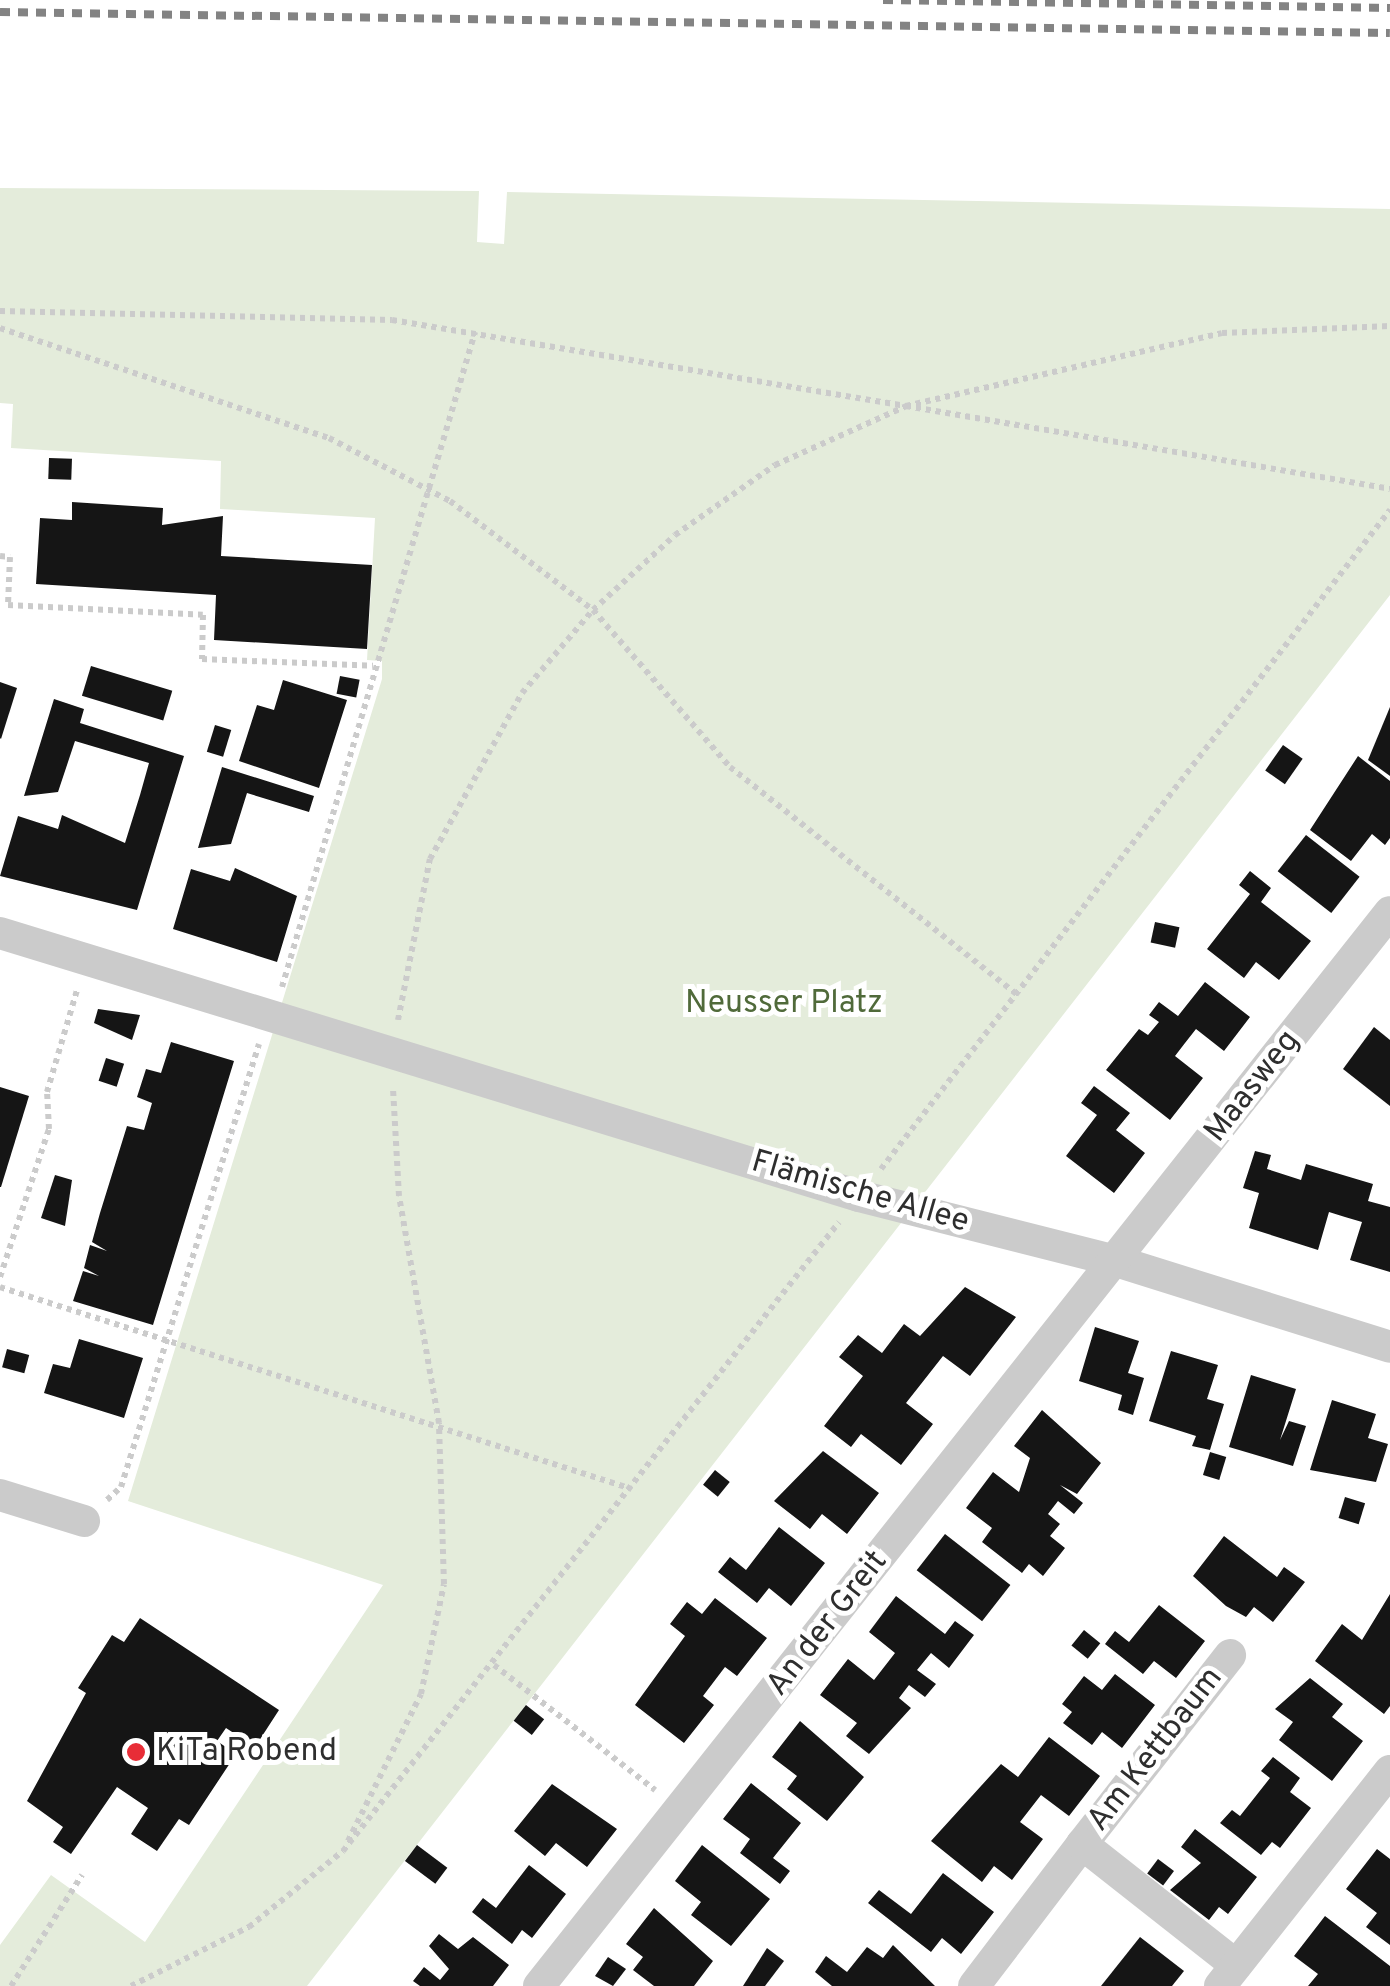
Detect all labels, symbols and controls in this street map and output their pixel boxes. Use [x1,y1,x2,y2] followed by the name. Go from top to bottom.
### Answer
[685,985,883,1023] park label: Neusser Platz
[1197,1023,1309,1151] street label: Maasweg
[746,1143,974,1243] street label: Flämische Allee
[759,1544,897,1704] street label: An der Greit
[1080,1660,1232,1840] street label: Am Kettbaum
[156,1733,337,1771] place label: KiTa Robend
[125,1741,147,1763] marker: KiTa Robend

